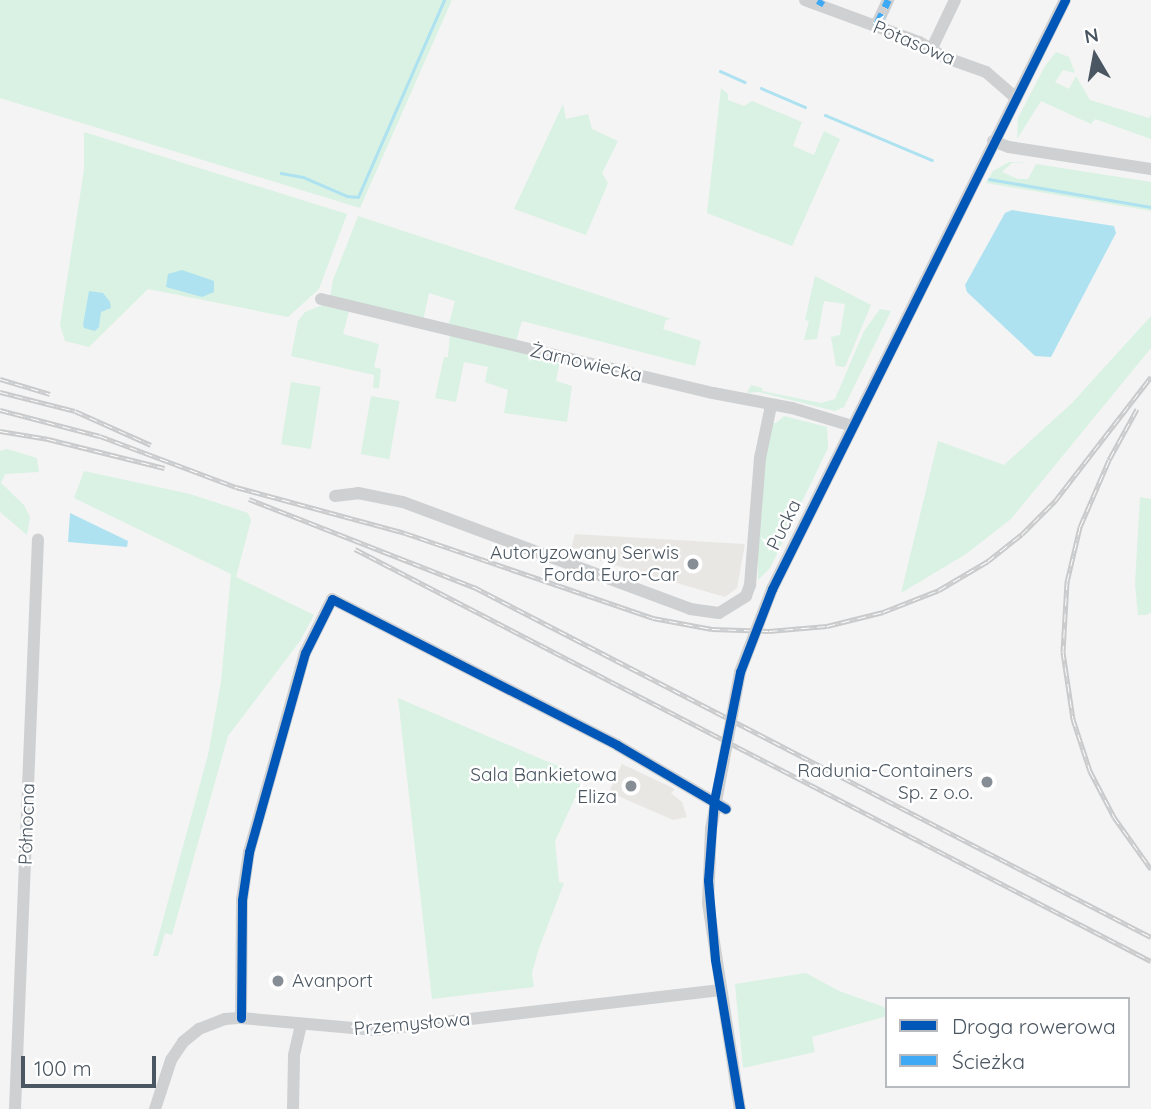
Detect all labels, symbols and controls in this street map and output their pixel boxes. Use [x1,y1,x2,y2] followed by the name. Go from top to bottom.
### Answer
[870,16,958,70] street label: Potasowa
[1060,21,1130,91] north arrow
[1082,22,1100,48] text: N
[528,339,644,387] street label: Żarnowiecka
[762,496,806,554] street label: Pucka
[490,542,679,586] place label: Autoryzowany Serwis Forda Euro-Car
[685,556,701,572] marker: Autoryzowany Serwis Forda Euro-Car
[797,760,973,804] place label: Radunia-Containers Sp. z o.o.
[470,764,617,808] place label: Sala Bankietowa Eliza
[979,774,995,790] marker: Radunia-Containers Sp. z o.o.
[623,778,639,794] marker: Sala Bankietowa Eliza
[14,783,40,865] street label: Północna
[292,970,373,992] place label: Avanport
[270,973,286,989] marker: Avanport
[885,997,1130,1088] legend
[353,1008,471,1040] street label: Przemysłowa
[952,1013,1116,1039] text: Droga rowerowa
[24,1042,159,1086] scale bar
[952,1048,1025,1074] text: Ścieżka
[34,1055,92,1081] text: 100 m

